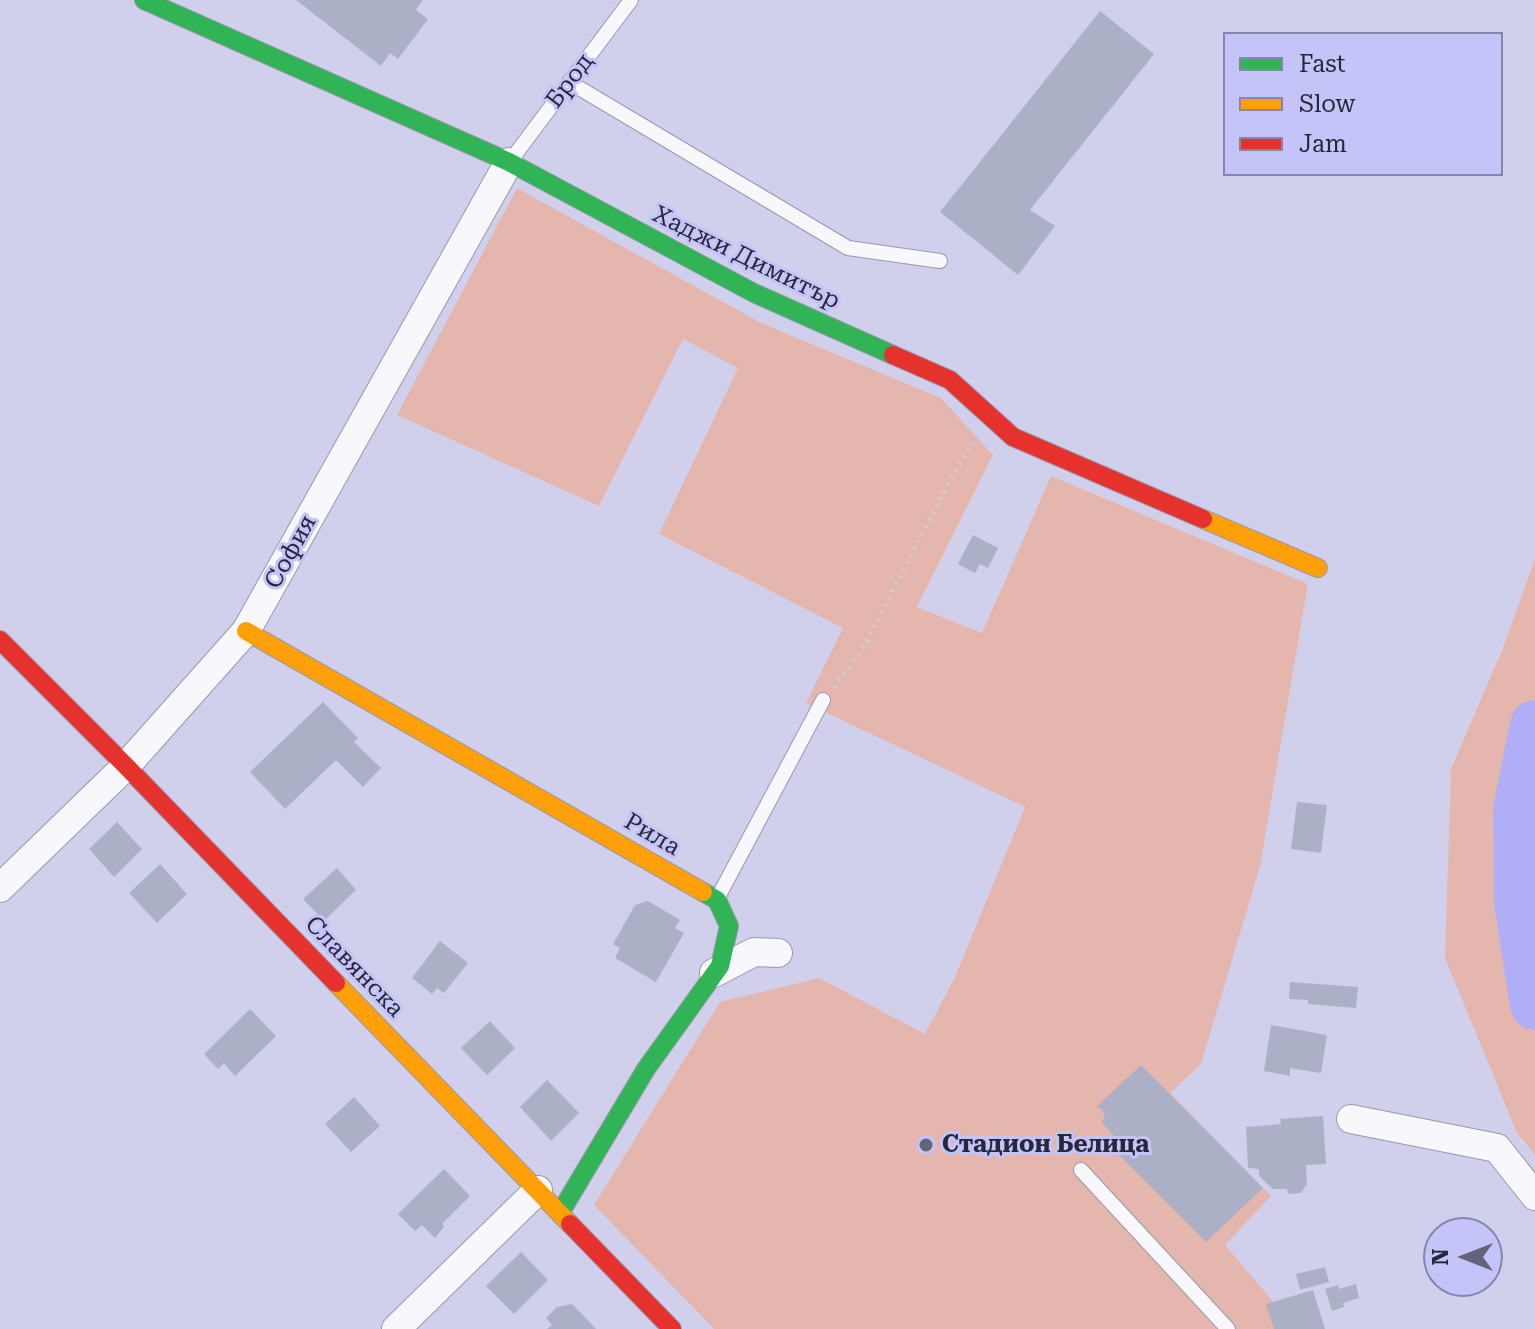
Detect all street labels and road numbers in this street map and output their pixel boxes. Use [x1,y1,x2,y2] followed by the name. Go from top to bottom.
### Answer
[540,48,600,114] street label: Брод
[648,200,844,316] street label: Хаджи Димитър
[259,510,323,594] street label: София
[619,808,685,862] street label: Рила
[299,910,409,1024] street label: Славянска

